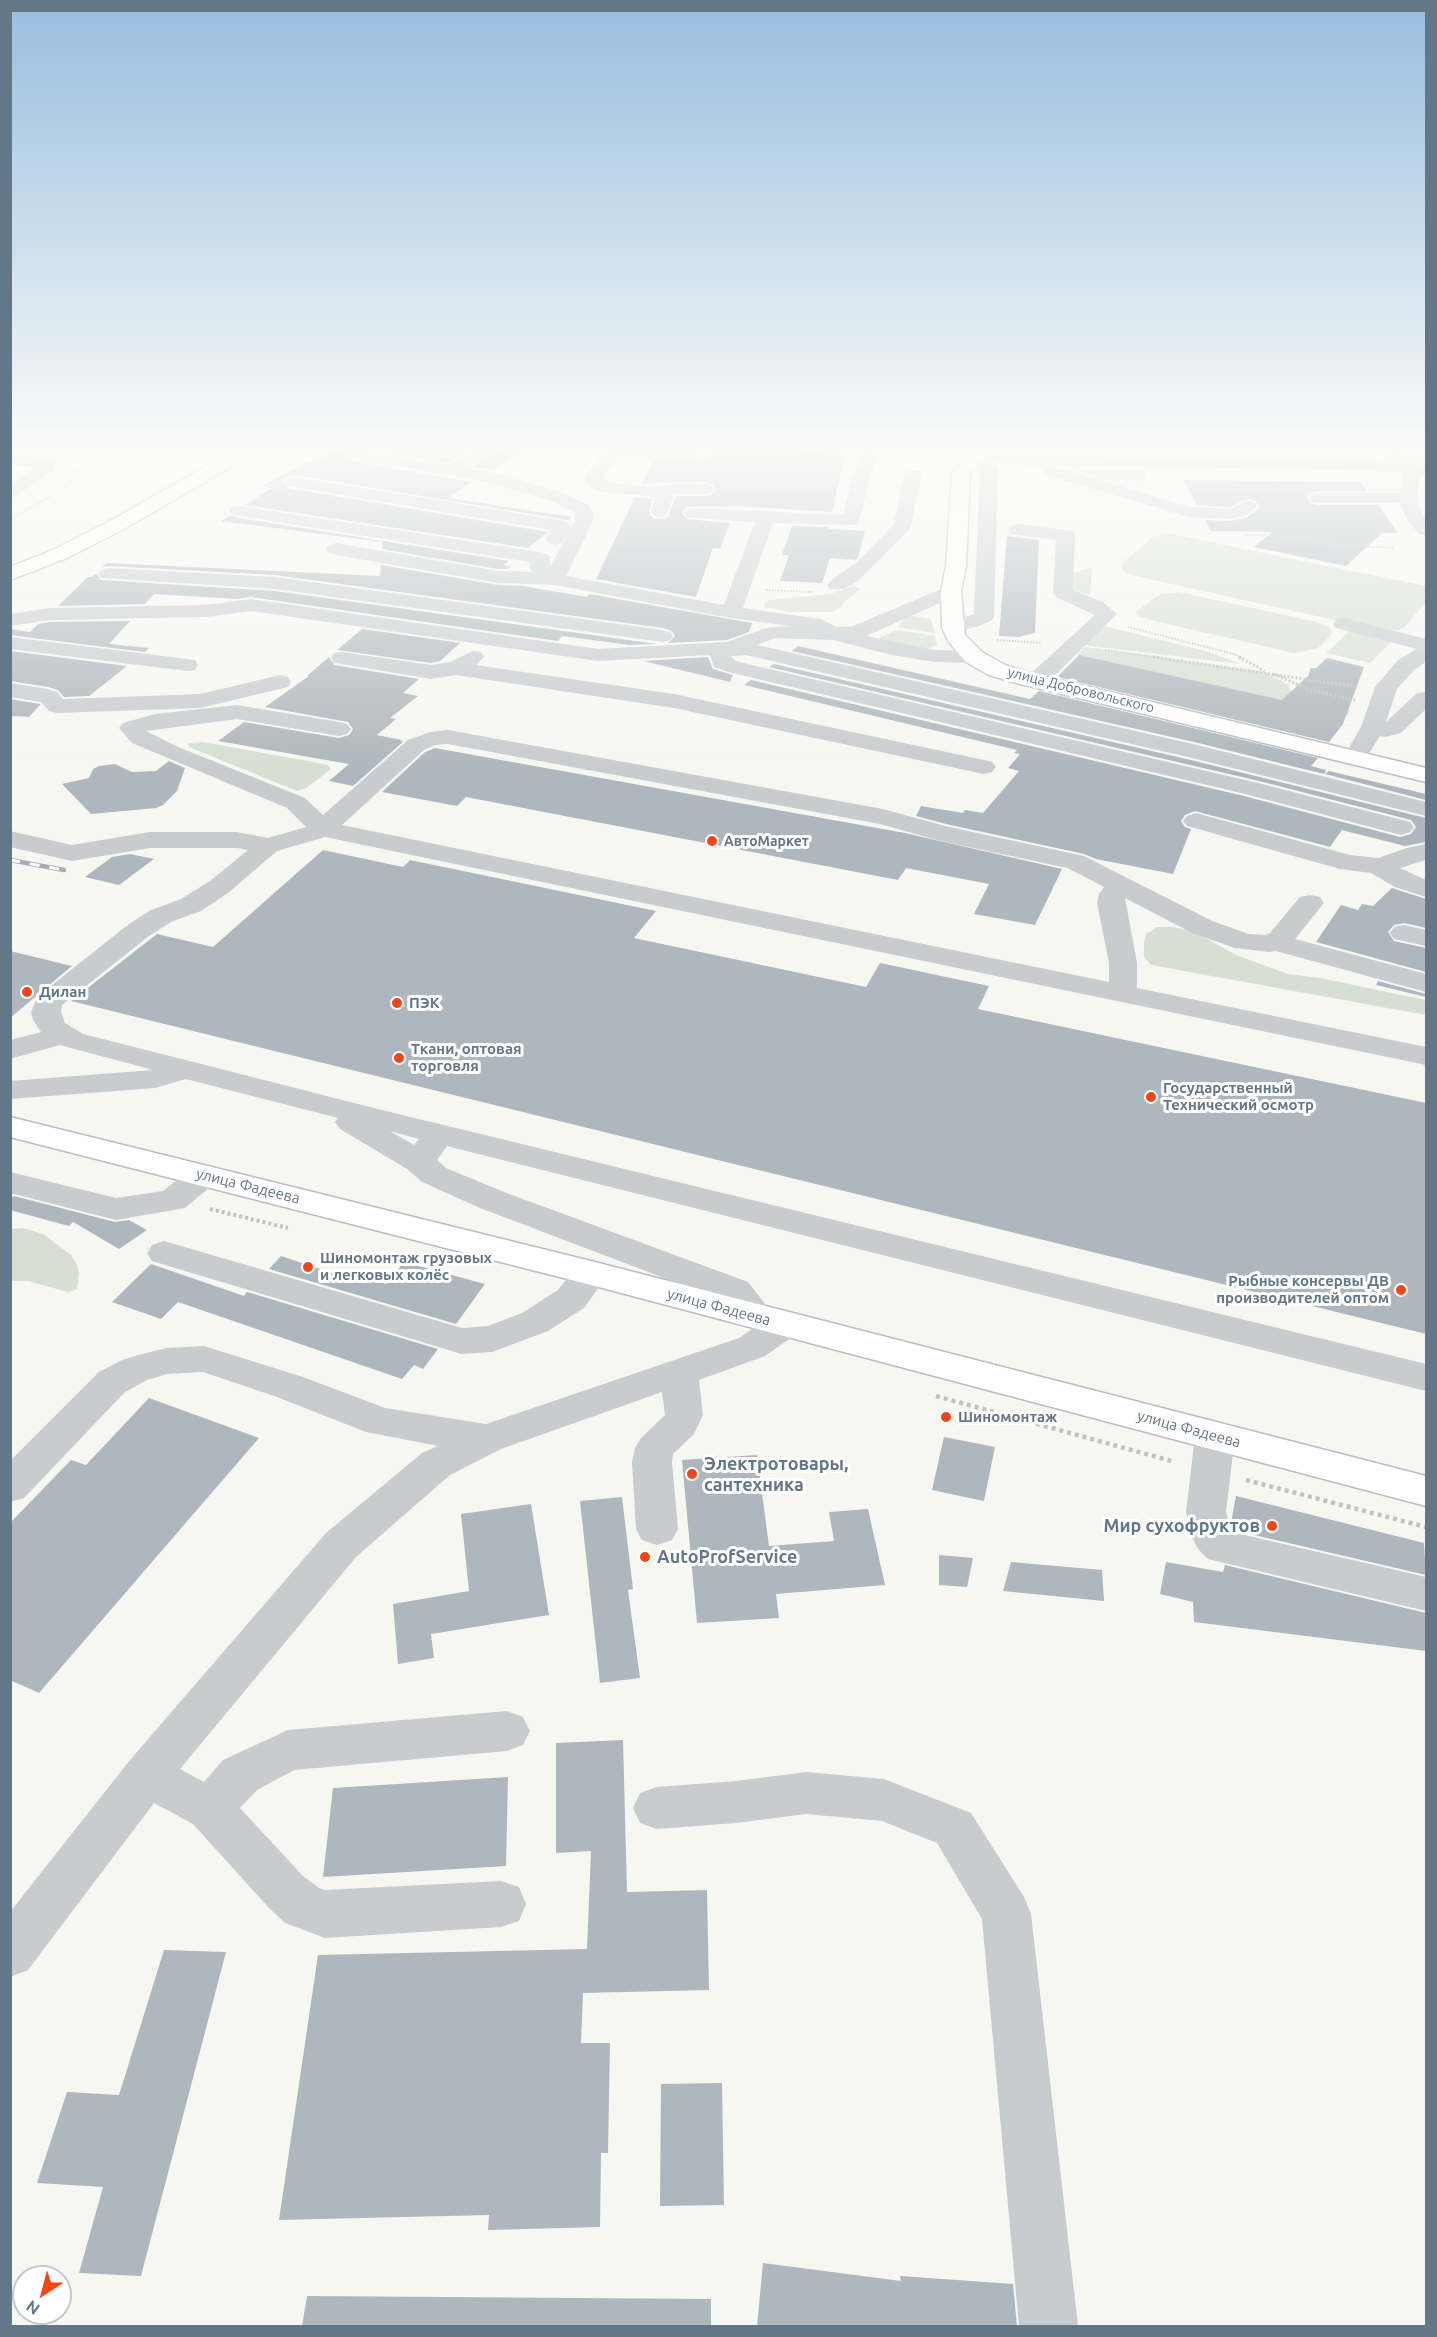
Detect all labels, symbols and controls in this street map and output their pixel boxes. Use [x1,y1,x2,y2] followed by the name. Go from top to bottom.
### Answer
[1006,664,1156,716] street label: улица Добровольского
[724,833,809,849] place label: АвтоМаркет
[705,834,719,848] marker: АвтоМаркет
[39,983,86,1001] place label: Дилан
[20,985,34,999] marker: Дилан
[409,994,440,1012] place label: ПЭК
[390,996,404,1010] marker: ПЭК
[411,1040,522,1075] place label: Ткани, оптовая торговля
[392,1051,406,1065] marker: Ткани, оптовая торговля
[1163,1079,1314,1114] place label: Государственный Технический осмотр
[1144,1090,1158,1104] marker: Государственный Технический осмотр
[194,1164,302,1208] street label: улица Фадеева
[320,1249,492,1284] place label: Шиномонтаж грузовых и легковых колёс
[301,1260,315,1274] marker: Шиномонтаж грузовых и легковых колёс
[1216,1272,1389,1307] place label: Рыбные консервы ДВ производителей оптом
[1394,1283,1408,1297] marker: Рыбные консервы ДВ производителей оптом
[665,1285,773,1329] street label: улица Фадеева
[1135,1407,1243,1451] street label: улица Фадеева
[958,1408,1057,1426] place label: Шиномонтаж
[939,1410,953,1424] marker: Шиномонтаж
[704,1453,849,1496] place label: Электротовары, сантехника
[685,1467,699,1481] marker: Электротовары, сантехника
[1103,1515,1260,1537] place label: Мир сухофруктов
[1265,1519,1279,1533] marker: Мир сухофруктов
[657,1546,797,1568] place label: AutoProfService
[638,1550,652,1564] marker: AutoProfService
[12,2265,72,2325] north arrow
[22,2297,43,2319] text: N

